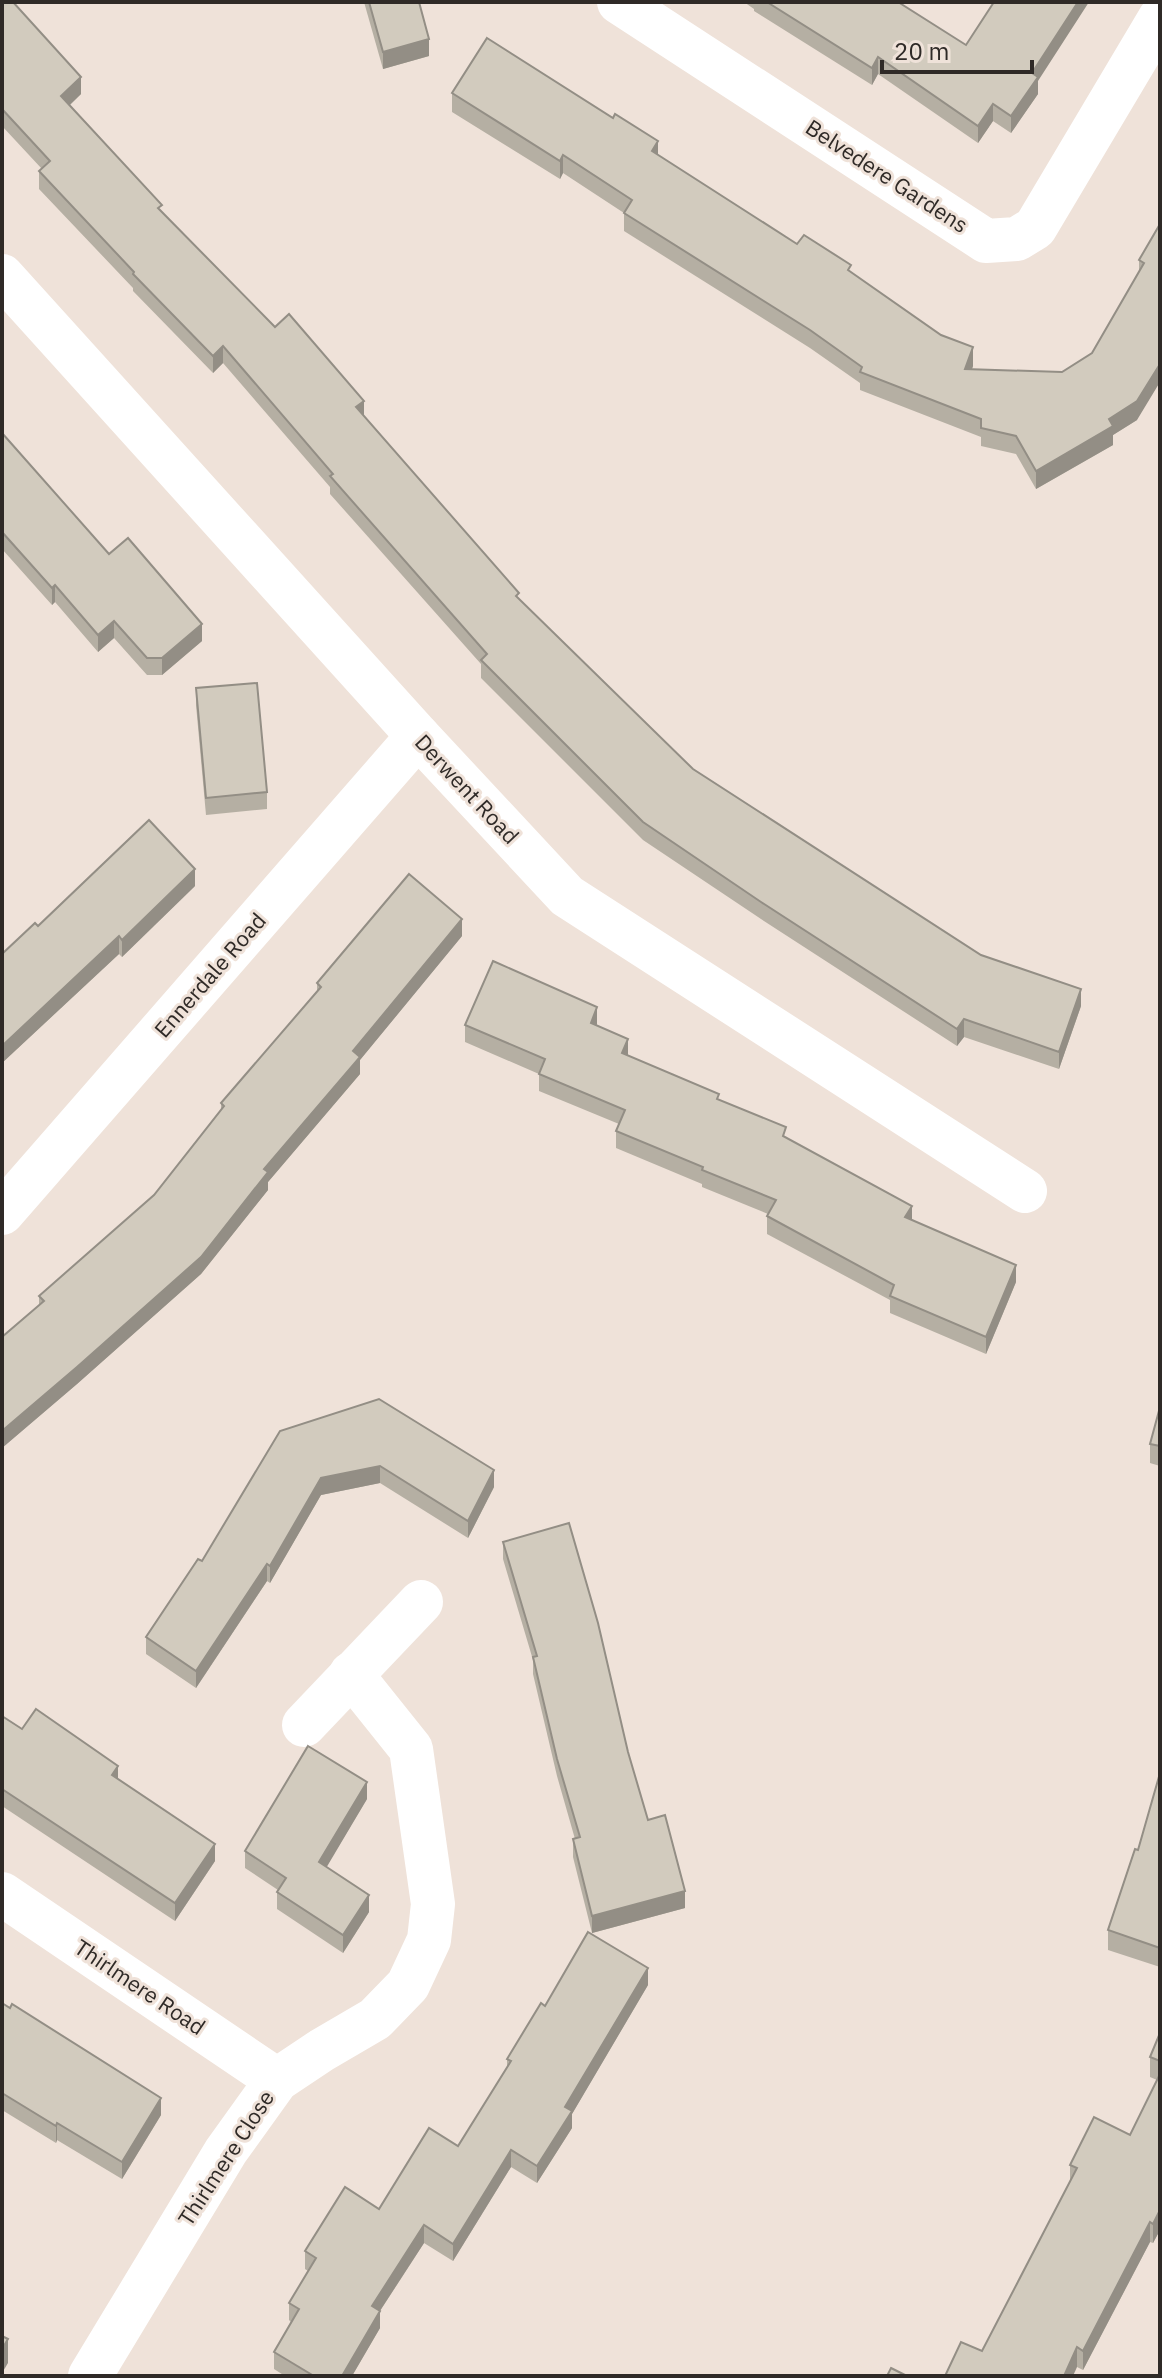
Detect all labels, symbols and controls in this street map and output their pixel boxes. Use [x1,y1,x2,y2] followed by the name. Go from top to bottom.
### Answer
[882,24,1032,74] scale bar
[894,35,949,67] text: 20 m
[801,112,974,239] street label: Belvedere Gardens
[409,728,526,850] street label: Derwent Road
[147,906,272,1043] street label: Ennerdale Road
[69,1932,211,2041] street label: Thirlmere Road
[171,2084,280,2231] street label: Thirlmere Close

